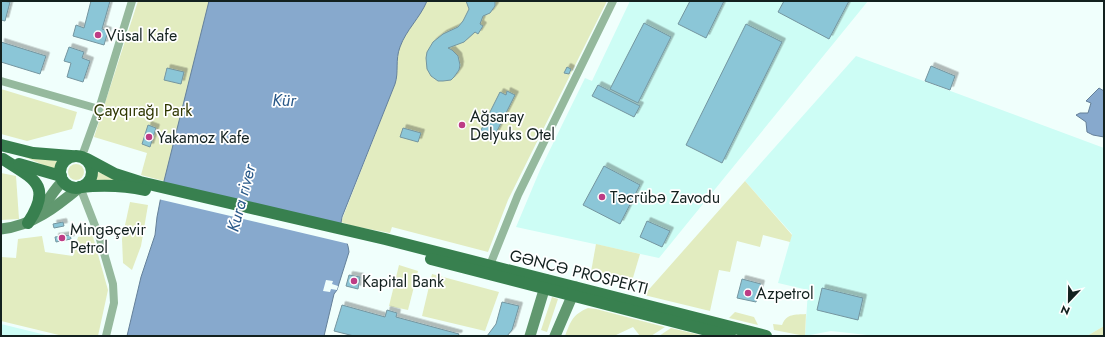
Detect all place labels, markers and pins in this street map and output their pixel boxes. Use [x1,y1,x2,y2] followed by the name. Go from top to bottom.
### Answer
[106,24,177,47] place label: Vüsal Kafe
[93,30,103,40] marker: Vüsal Kafe
[470,105,555,146] place label: Ağsaray Delyuks Otel
[457,120,467,130] marker: Ağsaray Delyuks Otel
[157,126,250,149] place label: Yakamoz Kafe
[144,132,154,142] marker: Yakamoz Kafe
[610,186,720,209] place label: Təcrübə Zavodu
[597,192,607,202] marker: Təcrübə Zavodu
[70,218,146,259] place label: Mingəçevir Petrol
[57,233,67,243] marker: Mingəçevir Petrol
[362,270,445,293] place label: Kapital Bank
[349,276,359,286] marker: Kapital Bank
[756,282,814,305] place label: Azpetrol
[743,288,753,298] marker: Azpetrol

